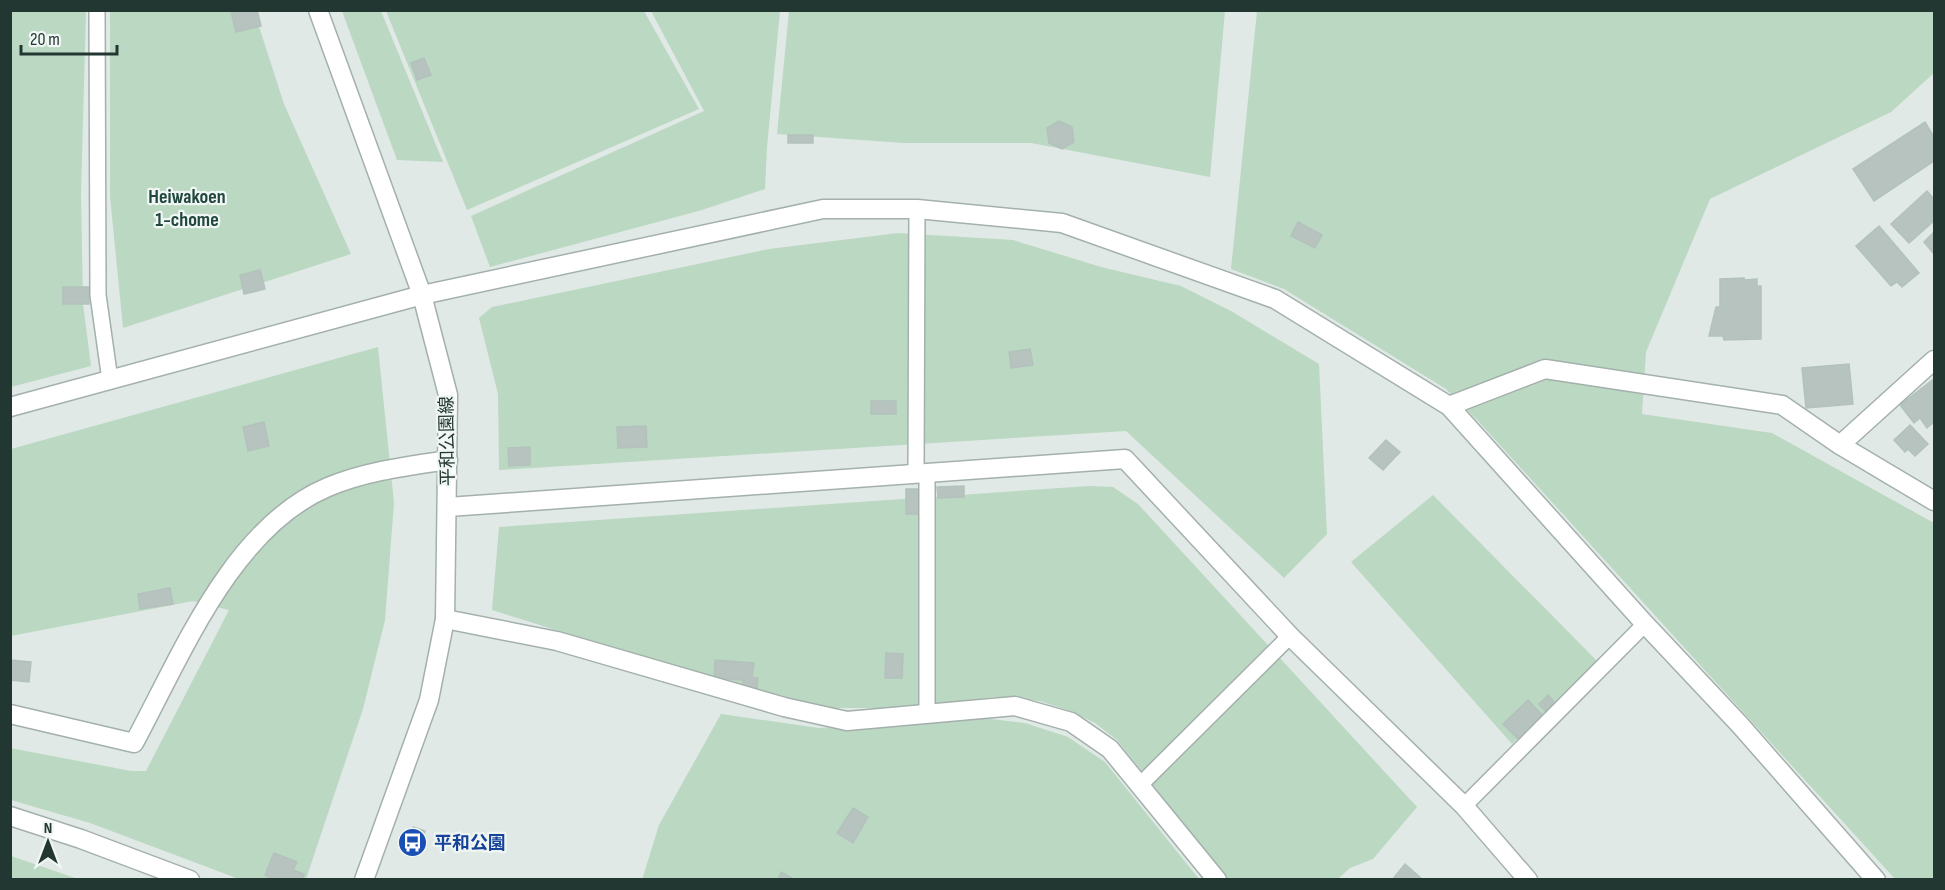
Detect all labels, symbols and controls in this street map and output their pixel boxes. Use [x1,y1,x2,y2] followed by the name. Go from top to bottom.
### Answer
[21,18,117,56] scale bar
[30,29,60,50] text: 20 m
[148,185,226,232] district label: Heiwakoen 1-chome
[436,396,459,486] street label: 平和公園線
[18,812,78,872] north arrow
[44,819,52,838] text: N
[397,827,429,859] bus stop icon: 平和公園
[434,833,506,854] place label: 平和公園

